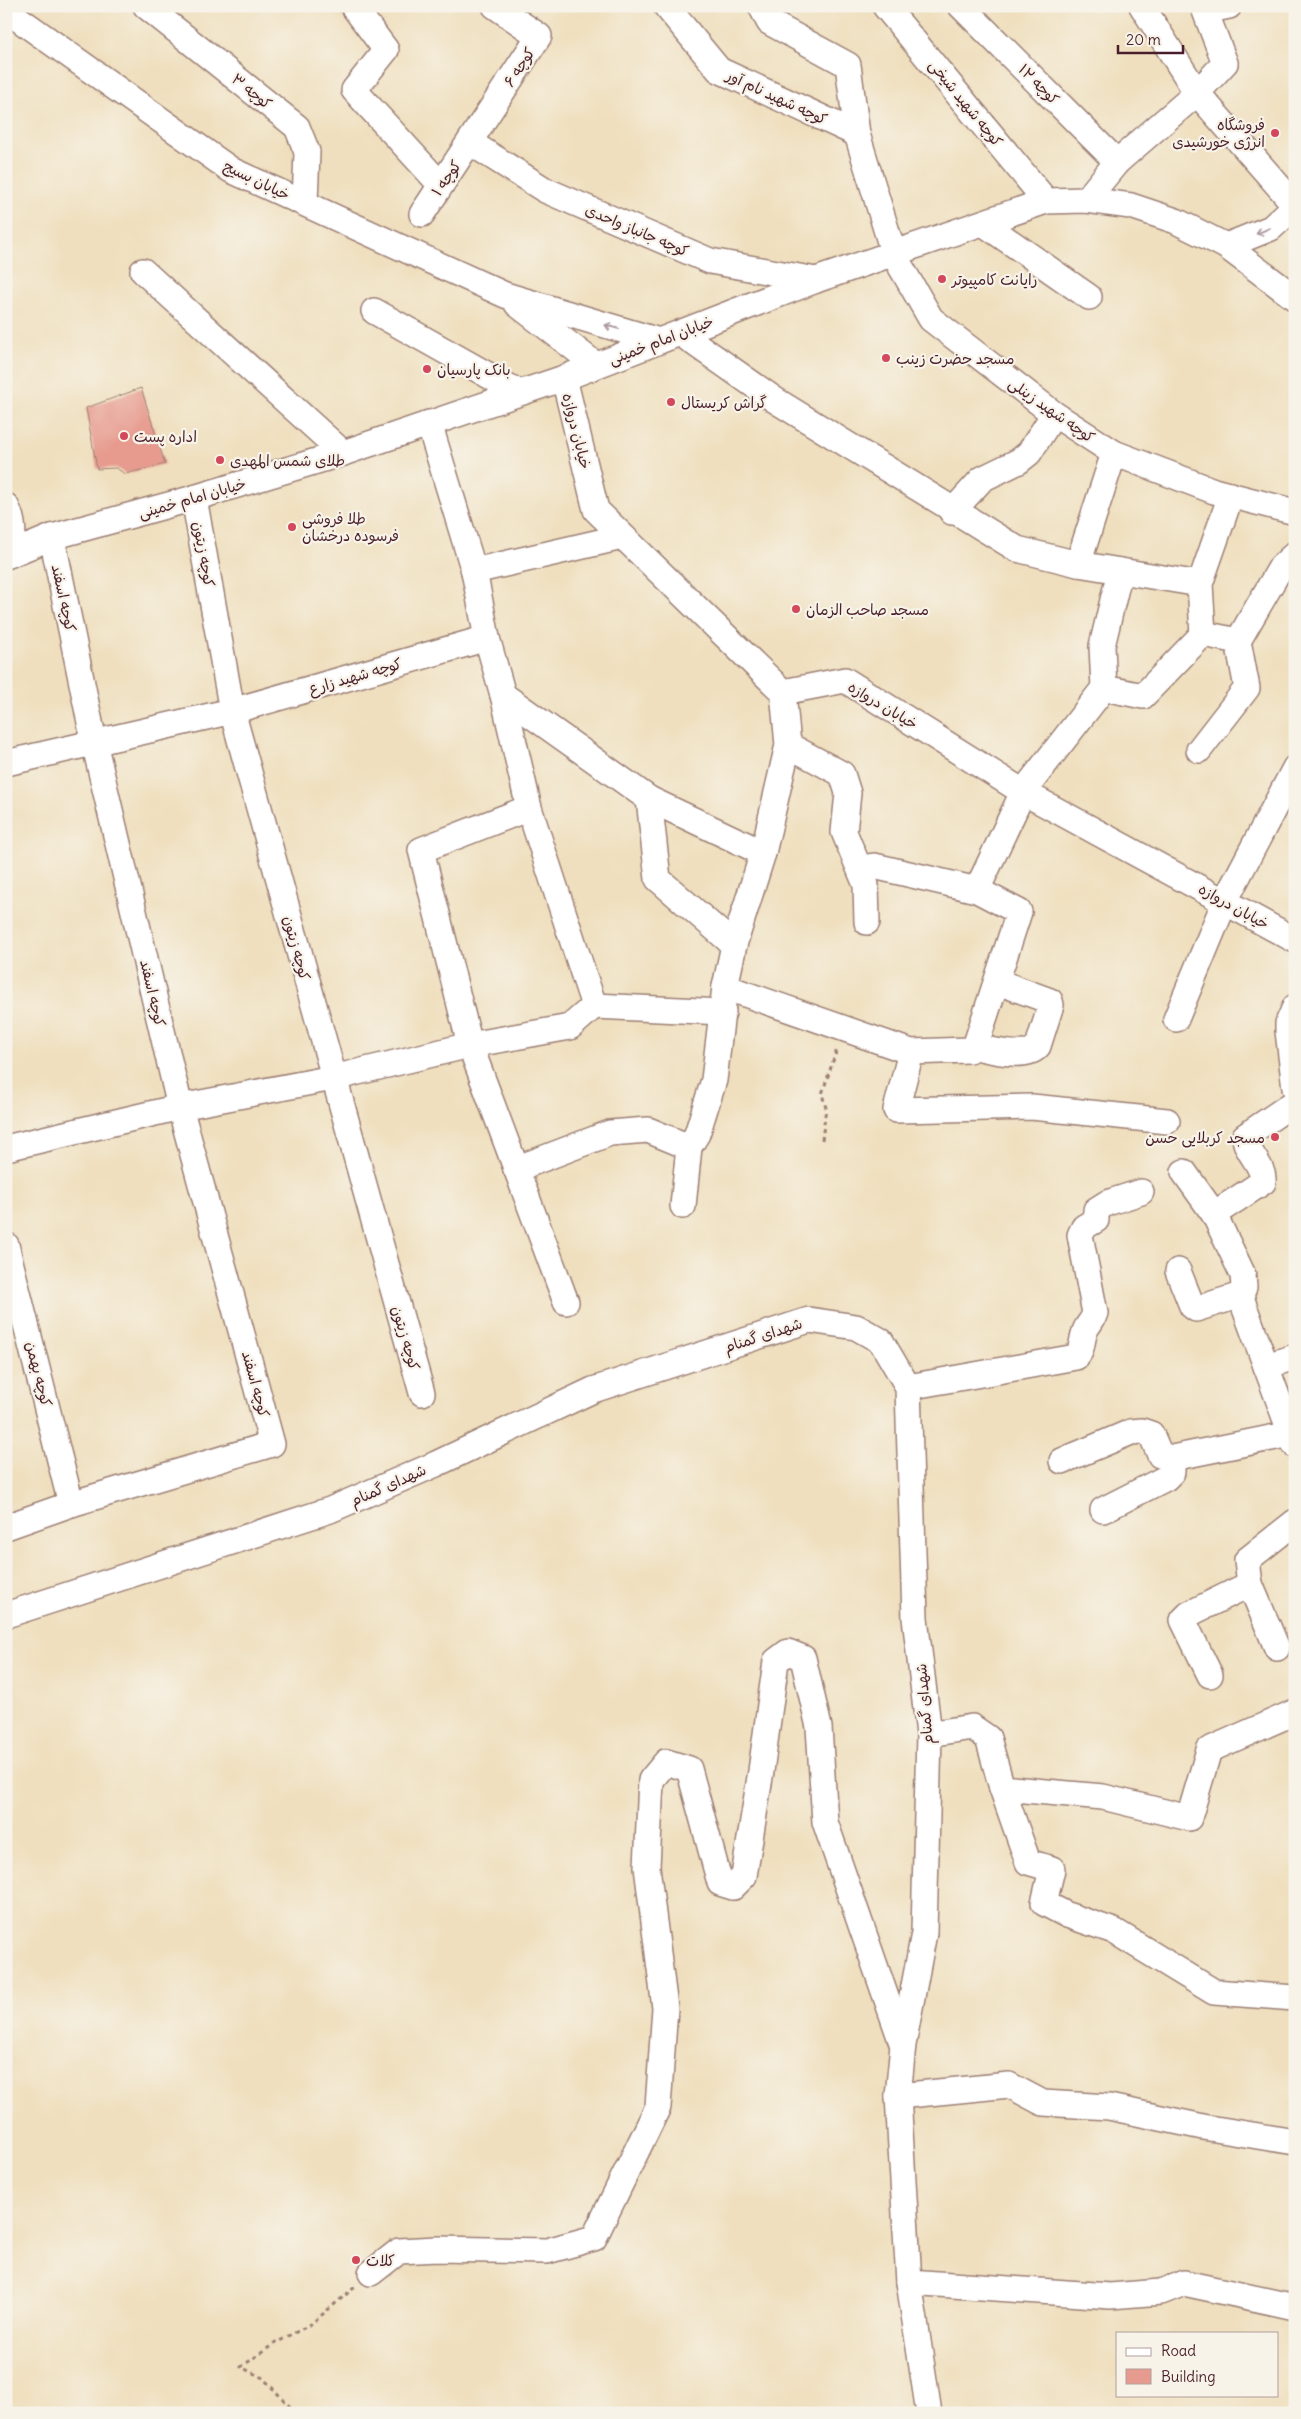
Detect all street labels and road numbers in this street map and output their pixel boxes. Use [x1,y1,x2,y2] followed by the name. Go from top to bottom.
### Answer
[499,44,540,91] street label: کوچه ۶
[924,56,1007,151] street label: کوچه شهید شیخی
[1014,60,1063,109] street label: کوچه ۱۲
[722,65,831,131] street label: کوچه شهید نام آور
[227,69,276,114] street label: کوچه ۳
[220,156,293,205] street label: خیابان بسیج
[427,156,466,200] street label: کوچه ۱
[582,200,692,261] street label: کوچه جانباز واحدی
[606,311,717,371] street label: خیابان امام خمینی
[1005,373,1099,448] street label: کوچه شهید زینلی
[558,391,596,471] street label: خیابان دروازه
[136,474,248,524] street label: خیابان امام خمینی
[188,520,219,588] street label: کوچه زیتون
[47,563,80,634] street label: کوچه اسفند
[306,654,404,699] street label: کوچه شهید زارع
[845,677,921,733] street label: خیابان دروازه
[1195,879,1273,933] street label: خیابان دروازه
[278,914,315,983] street label: کوچه زیتون
[135,958,170,1029] street label: کوچه اسفند
[387,1304,424,1373] street label: کوچه زیتون
[722,1313,805,1359] street label: شهدای گمنام
[21,1339,56,1409] street label: کوچه بهمن
[237,1349,274,1420] street label: کوچه اسفند
[347,1460,430,1513] street label: شهدای گمنام
[911,1663,940,1745] street label: شهدای گمنام

